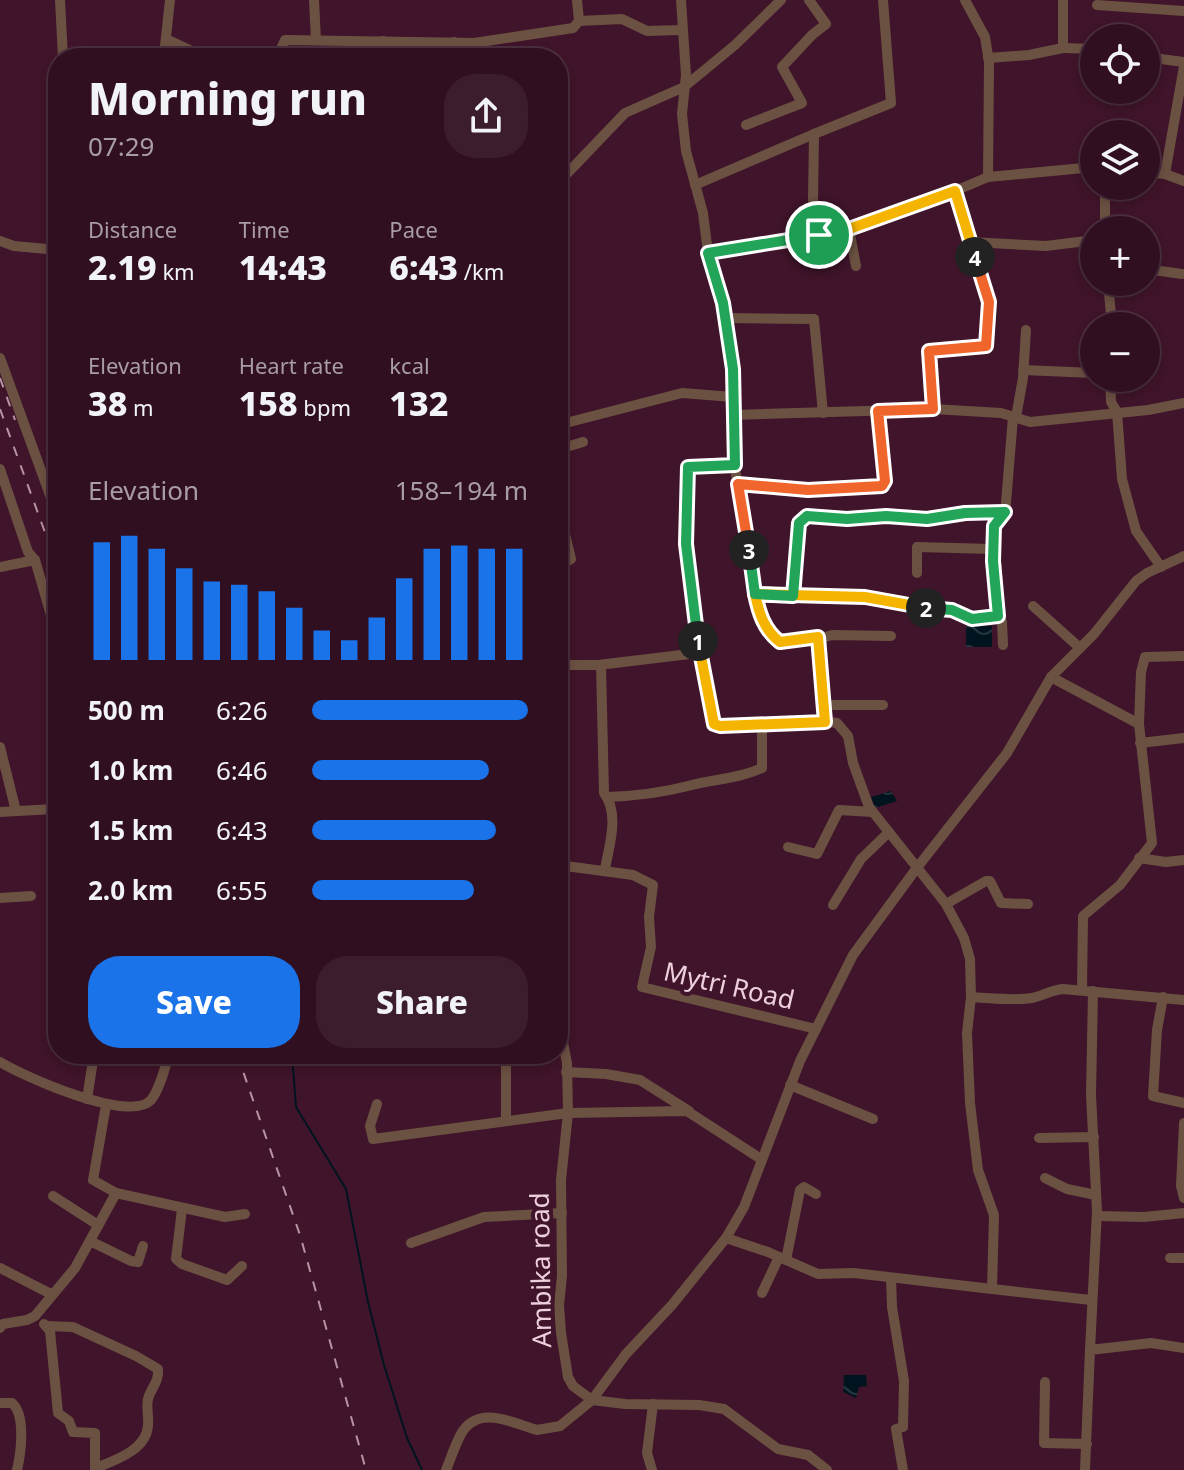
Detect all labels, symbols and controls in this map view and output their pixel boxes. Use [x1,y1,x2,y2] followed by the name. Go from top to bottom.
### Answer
[1080,24,1160,392] map controls
[1080,24,1160,104] button: locate
[88,68,367,128] text: Morning run
[444,74,528,158] button: share
[1080,120,1160,200] button: layers
[88,128,154,164] text: 07:29
[785,201,853,269] pin
[797,213,841,257] icon: arrive
[88,214,177,244] text: Distance
[239,214,290,244] text: Time
[389,214,438,244] text: Pace
[1080,216,1160,296] button: +
[955,237,995,277] pin: 4
[969,242,981,272] text: 4
[88,244,157,290] text: 2.19
[239,244,327,290] text: 14:43
[389,244,458,290] text: 6:43
[157,256,195,286] text: km
[458,256,504,286] text: /km
[1080,312,1160,392] button: −
[88,350,182,380] text: Elevation
[239,350,344,380] text: Heart rate
[389,350,430,380] text: kcal
[88,380,127,426] text: 38
[239,380,298,426] text: 158
[389,380,448,426] text: 132
[127,392,154,422] text: m
[298,392,351,422] text: bpm
[88,472,199,508] text: Elevation
[395,472,528,508] text: 158–194 m
[729,530,769,570] pin: 3
[743,535,755,565] text: 3
[906,588,946,628] pin: 2
[920,593,932,623] text: 2
[678,621,718,661] pin: 1
[692,626,704,656] text: 1
[88,692,165,728] text: 500 m
[216,692,268,728] text: 6:26
[88,752,173,788] text: 1.0 km
[216,752,268,788] text: 6:46
[88,812,173,848] text: 1.5 km
[216,812,268,848] text: 6:43
[88,872,173,908] text: 2.0 km
[216,872,268,908] text: 6:55
[660,953,798,1018] street label: Mytri Road
[88,956,300,1048] button: Save
[316,956,528,1048] button: Share
[521,1192,559,1348] street label: Ambika road

